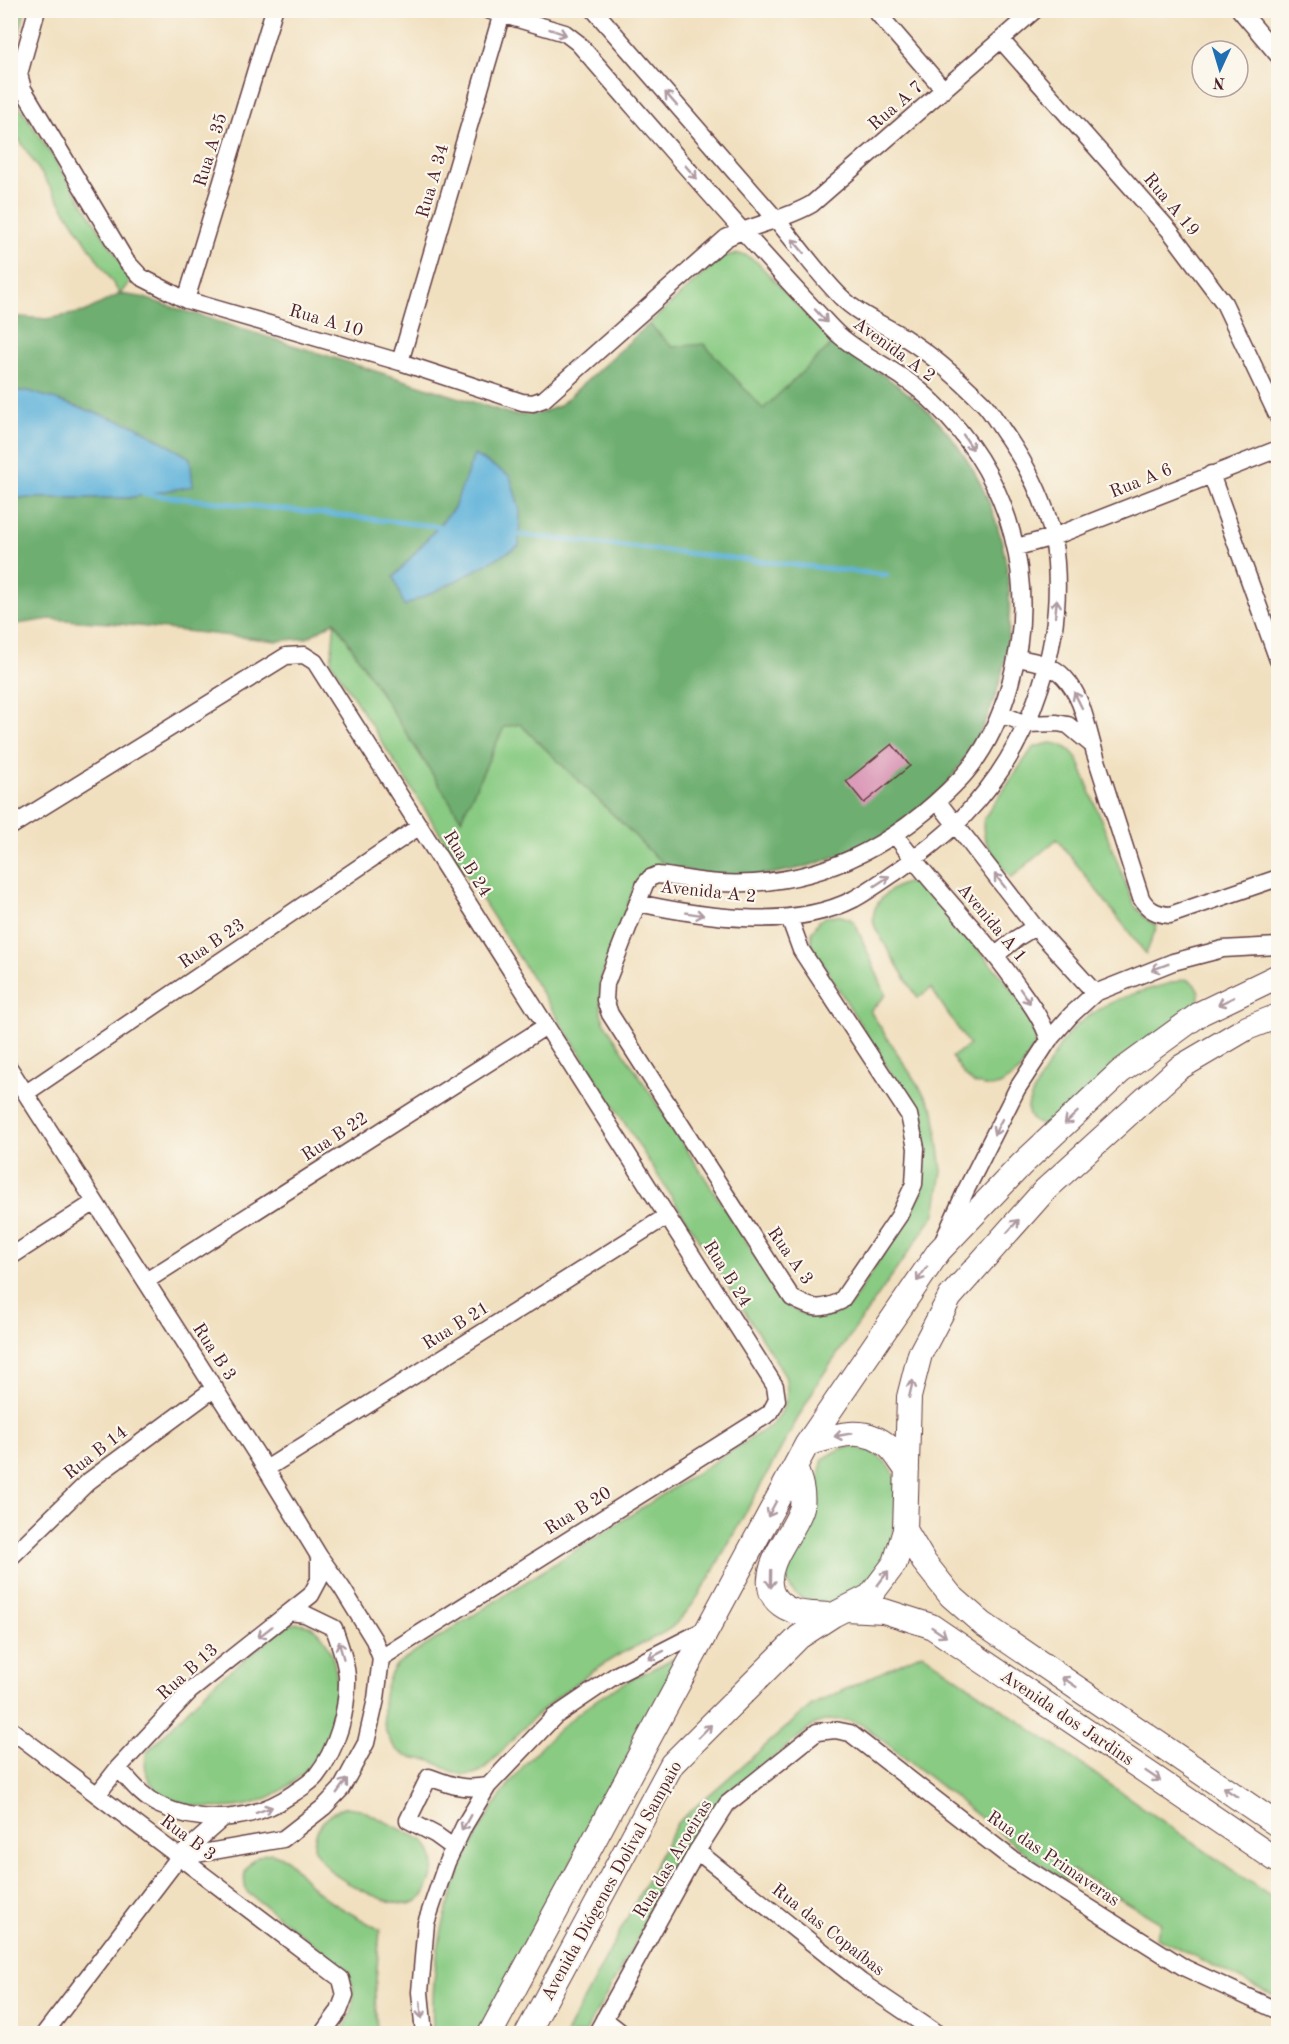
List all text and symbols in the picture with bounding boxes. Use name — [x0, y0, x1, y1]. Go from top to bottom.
one-way arrow — [548, 27, 566, 38]
north arrow — [1190, 39, 1250, 99]
text: N — [1212, 74, 1226, 90]
street label: Rua A 7 — [865, 78, 927, 134]
one-way arrow — [664, 91, 678, 106]
street label: Rua A 35 — [191, 111, 231, 189]
street label: Rua A 34 — [414, 142, 452, 220]
one-way arrow — [684, 164, 698, 179]
street label: Rua A 19 — [1140, 170, 1202, 240]
one-way arrow — [792, 238, 805, 254]
street label: Rua A 10 — [287, 302, 365, 340]
one-way arrow — [814, 309, 829, 324]
street label: Avenida A 2 — [850, 314, 938, 386]
one-way arrow — [962, 434, 974, 450]
street label: Rua A 6 — [1107, 460, 1175, 502]
one-way arrow — [1051, 598, 1062, 618]
one-way arrow — [1072, 691, 1084, 709]
street label: Rua B 24 — [440, 828, 494, 900]
one-way arrow — [993, 873, 1006, 889]
one-way arrow — [873, 875, 890, 887]
street label: Avenida A 2 — [659, 878, 757, 906]
street label: Avenida A 1 — [954, 880, 1030, 966]
one-way arrow — [685, 908, 705, 919]
street label: Rua B 23 — [176, 916, 248, 972]
one-way arrow — [1151, 962, 1170, 973]
one-way arrow — [1019, 988, 1031, 1004]
one-way arrow — [1217, 995, 1235, 1007]
street label: Rua B 22 — [299, 1109, 371, 1165]
one-way arrow — [1064, 1111, 1079, 1125]
one-way arrow — [992, 1118, 1003, 1136]
one-way arrow — [1006, 1219, 1020, 1234]
street label: Rua A 3 — [764, 1224, 816, 1288]
street label: Rua B 24 — [700, 1238, 754, 1310]
one-way arrow — [916, 1266, 928, 1282]
street label: Rua B 21 — [420, 1299, 492, 1353]
street label: Rua B 3 — [189, 1320, 239, 1384]
one-way arrow — [906, 1380, 918, 1399]
street label: Rua B 14 — [61, 1423, 131, 1483]
one-way arrow — [834, 1430, 853, 1441]
street label: Rua B 20 — [542, 1484, 614, 1538]
one-way arrow — [766, 1500, 778, 1517]
one-way arrow — [765, 1569, 776, 1588]
one-way arrow — [877, 1571, 889, 1587]
one-way arrow — [257, 1625, 273, 1638]
one-way arrow — [930, 1626, 947, 1638]
street label: Rua B 13 — [154, 1640, 222, 1704]
one-way arrow — [335, 1641, 346, 1660]
one-way arrow — [647, 1649, 665, 1661]
street label: Avenida dos Jardins — [997, 1667, 1137, 1769]
one-way arrow — [1061, 1676, 1078, 1688]
one-way arrow — [698, 1724, 713, 1739]
street label: Avenida Diógenes Dolival Sampaio — [538, 1758, 686, 2004]
one-way arrow — [1144, 1770, 1161, 1782]
one-way arrow — [336, 1779, 348, 1795]
one-way arrow — [1222, 1786, 1239, 1798]
street label: Rua das Aroeiras — [631, 1796, 716, 1921]
one-way arrow — [254, 1803, 273, 1814]
street label: Rua das Primaveras — [983, 1808, 1123, 1910]
street label: Rua B 3 — [157, 1811, 219, 1865]
one-way arrow — [460, 1814, 472, 1831]
street label: Rua das Copaíbas — [768, 1881, 888, 1980]
one-way arrow — [416, 1999, 427, 2019]

